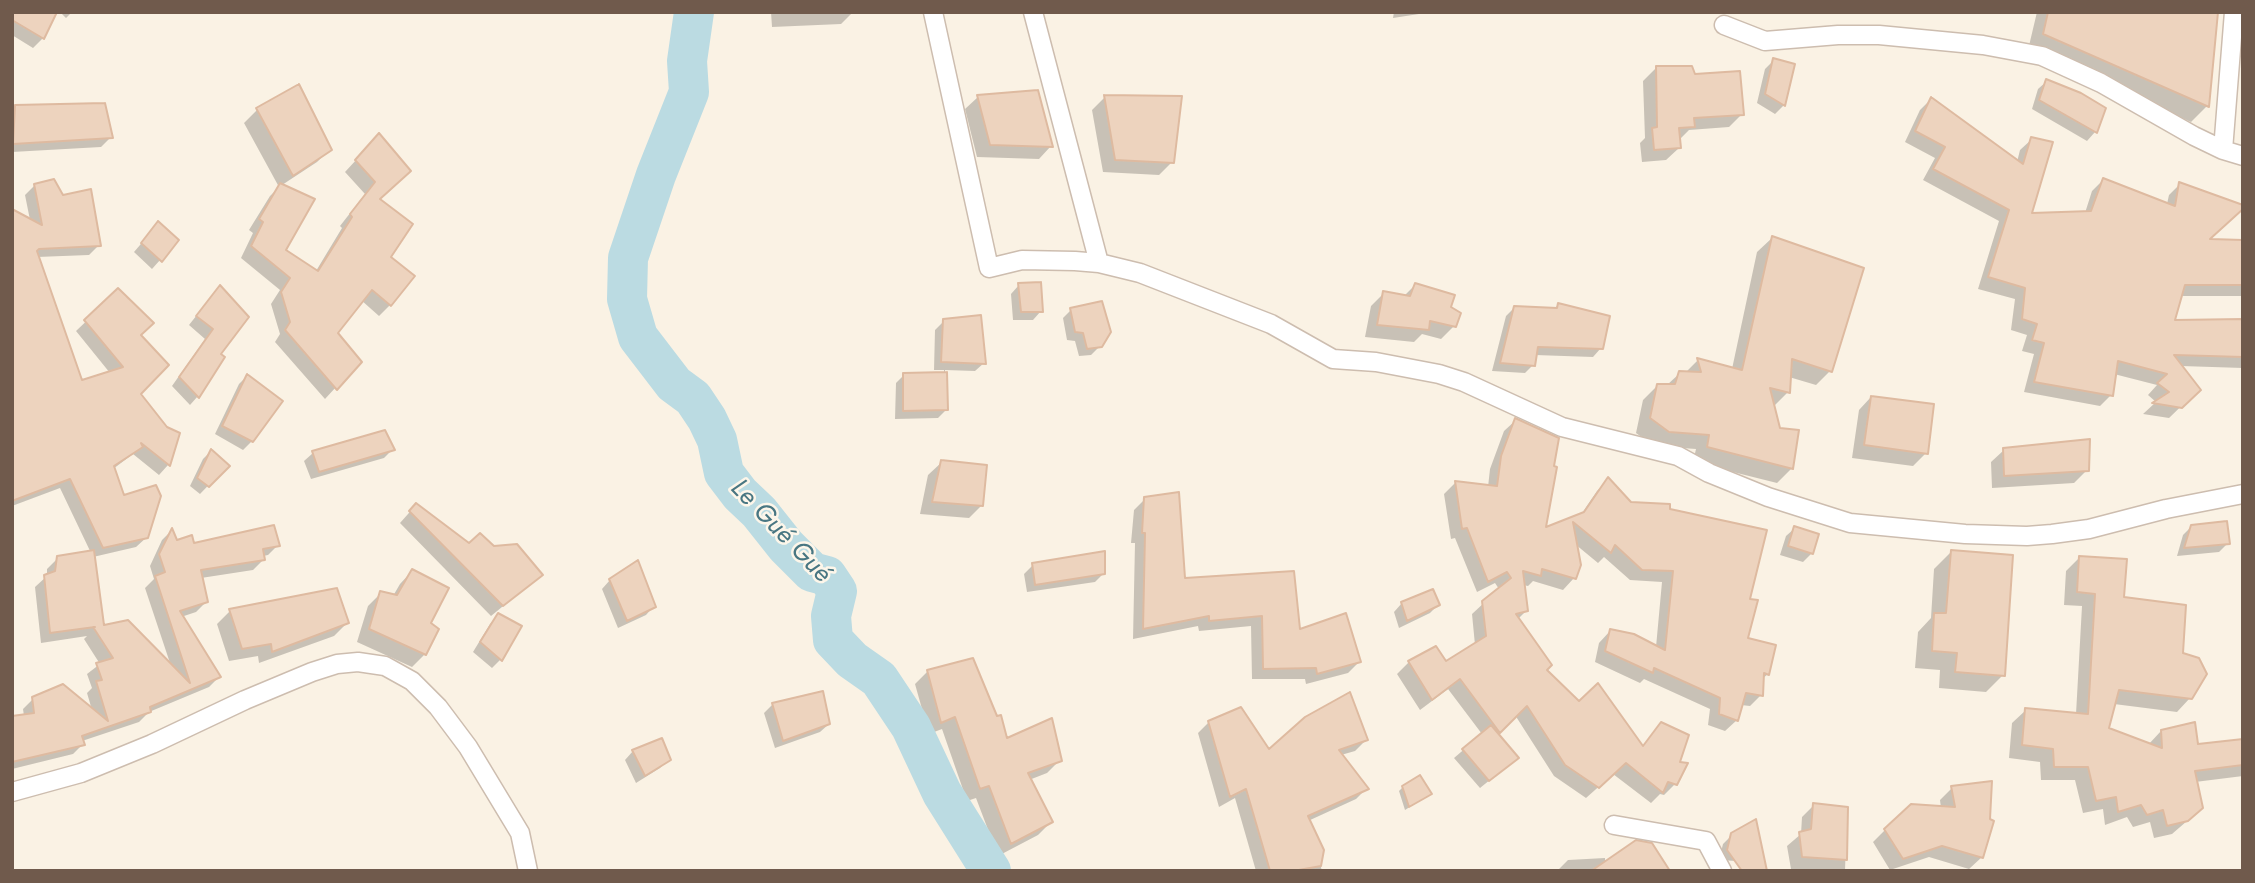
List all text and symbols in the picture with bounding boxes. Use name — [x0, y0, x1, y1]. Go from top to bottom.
water label: Le Gué Gué — [723, 474, 837, 590]

